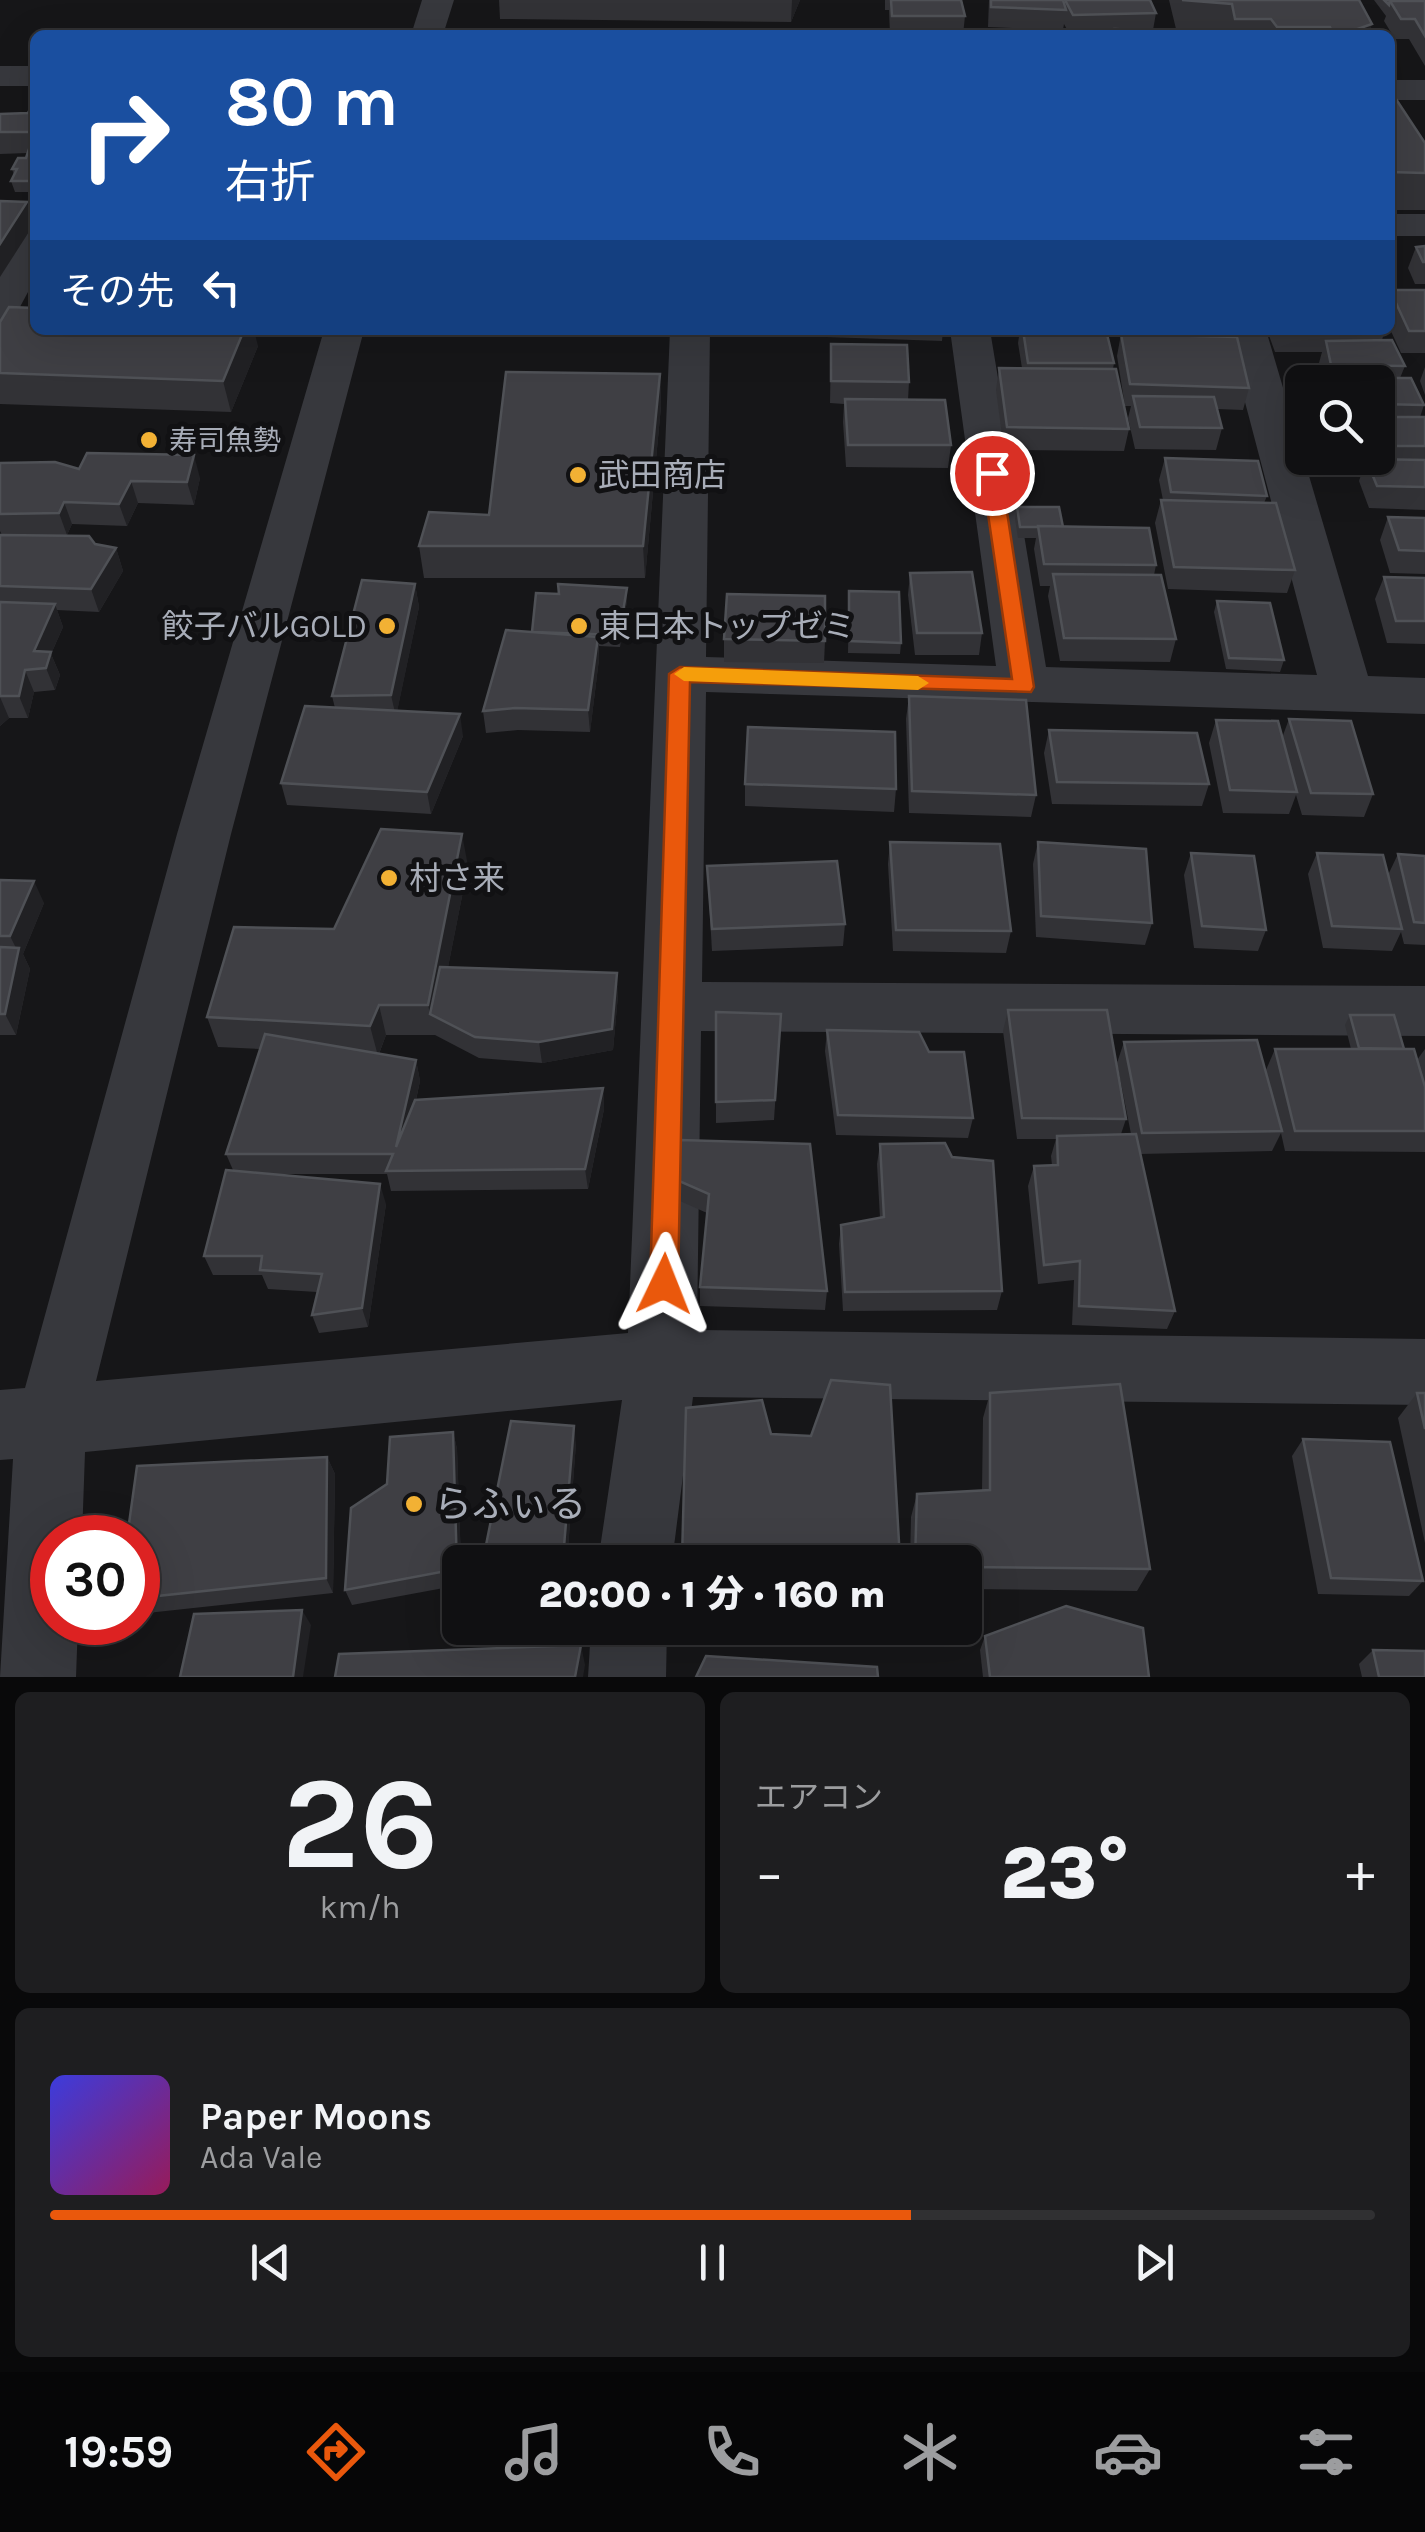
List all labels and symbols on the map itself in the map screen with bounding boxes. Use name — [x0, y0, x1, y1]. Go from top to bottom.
place label: 寿司魚勢 — [169, 424, 281, 457]
marker: 寿司魚勢 — [138, 429, 160, 451]
pin — [950, 431, 1035, 516]
place label: 武田商店 — [598, 457, 726, 494]
marker: 武田商店 — [567, 464, 589, 486]
place label: 餃子バルGOLD — [162, 608, 367, 645]
place label: 東日本トップゼミ — [599, 608, 855, 645]
marker: 餃子バルGOLD — [376, 615, 398, 637]
marker: 東日本トップゼミ — [568, 615, 590, 637]
place label: 村さ来 — [409, 860, 505, 897]
marker: 村さ来 — [378, 867, 400, 889]
position arrow — [612, 1232, 716, 1336]
place label: らふぃる — [434, 1482, 586, 1527]
marker: らふぃる — [403, 1493, 425, 1515]
speed limit sign: 30 — [30, 1515, 160, 1645]

